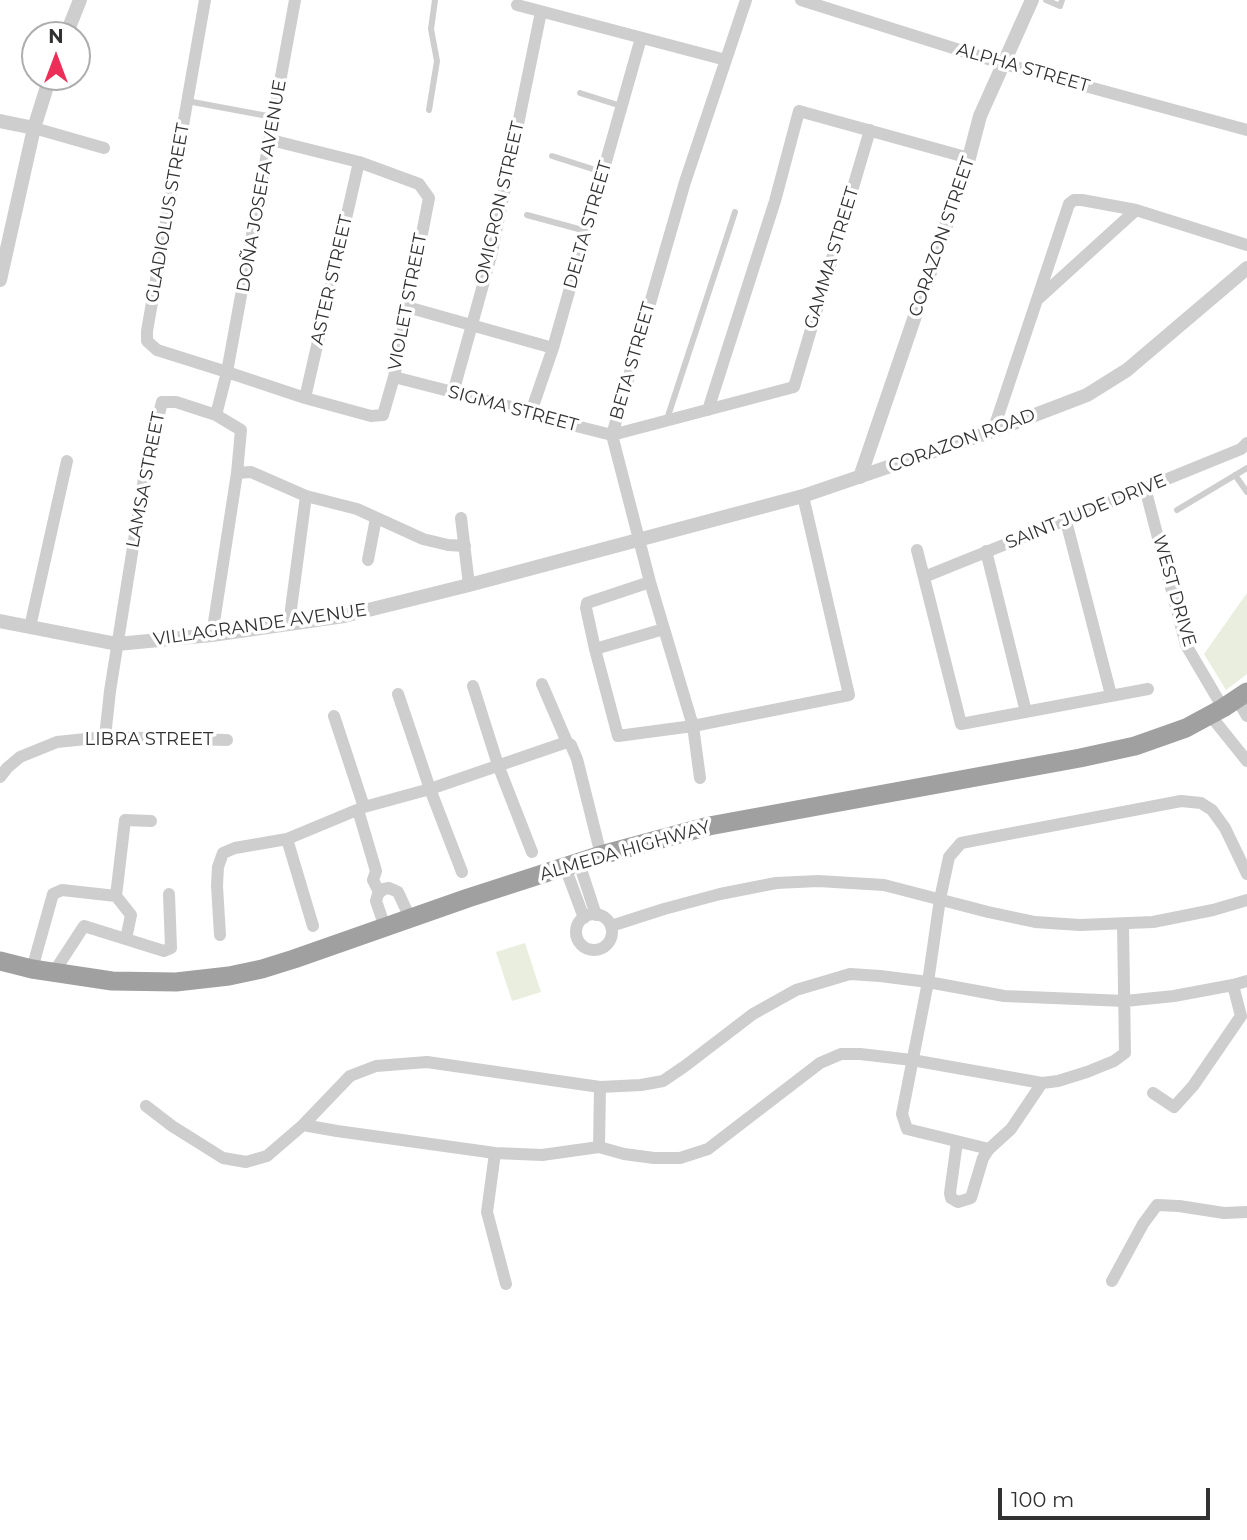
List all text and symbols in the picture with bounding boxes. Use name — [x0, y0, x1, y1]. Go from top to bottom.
north arrow — [21, 21, 91, 91]
text: N — [48, 25, 64, 48]
street label: ALPHA STREET — [954, 39, 1092, 97]
street label: DOÑA JOSEFA AVENUE — [233, 78, 291, 294]
street label: OMICRON STREET — [471, 119, 529, 287]
street label: GLADIOLUS STREET — [142, 122, 194, 304]
street label: CORAZON STREET — [904, 154, 980, 320]
street label: DELTA STREET — [559, 159, 617, 291]
street label: GAMMA STREET — [800, 184, 864, 332]
street label: ASTER STREET — [307, 213, 357, 347]
street label: VIOLET STREET — [384, 232, 432, 372]
street label: BETA STREET — [606, 300, 660, 422]
street label: SIGMA STREET — [446, 381, 580, 437]
street label: CORAZON ROAD — [886, 404, 1038, 478]
street label: LAMSA STREET — [122, 410, 170, 550]
street label: SAINT JUDE DRIVE — [1003, 470, 1169, 554]
street label: WEST DRIVE — [1148, 533, 1200, 649]
street label: VILLAGRANDE AVENUE — [152, 599, 368, 651]
street label: LIBRA STREET — [85, 729, 213, 751]
street label: ALMEDA HIGHWAY — [537, 816, 713, 886]
scale bar — [1002, 1474, 1214, 1518]
text: 100 m — [1011, 1487, 1074, 1512]

